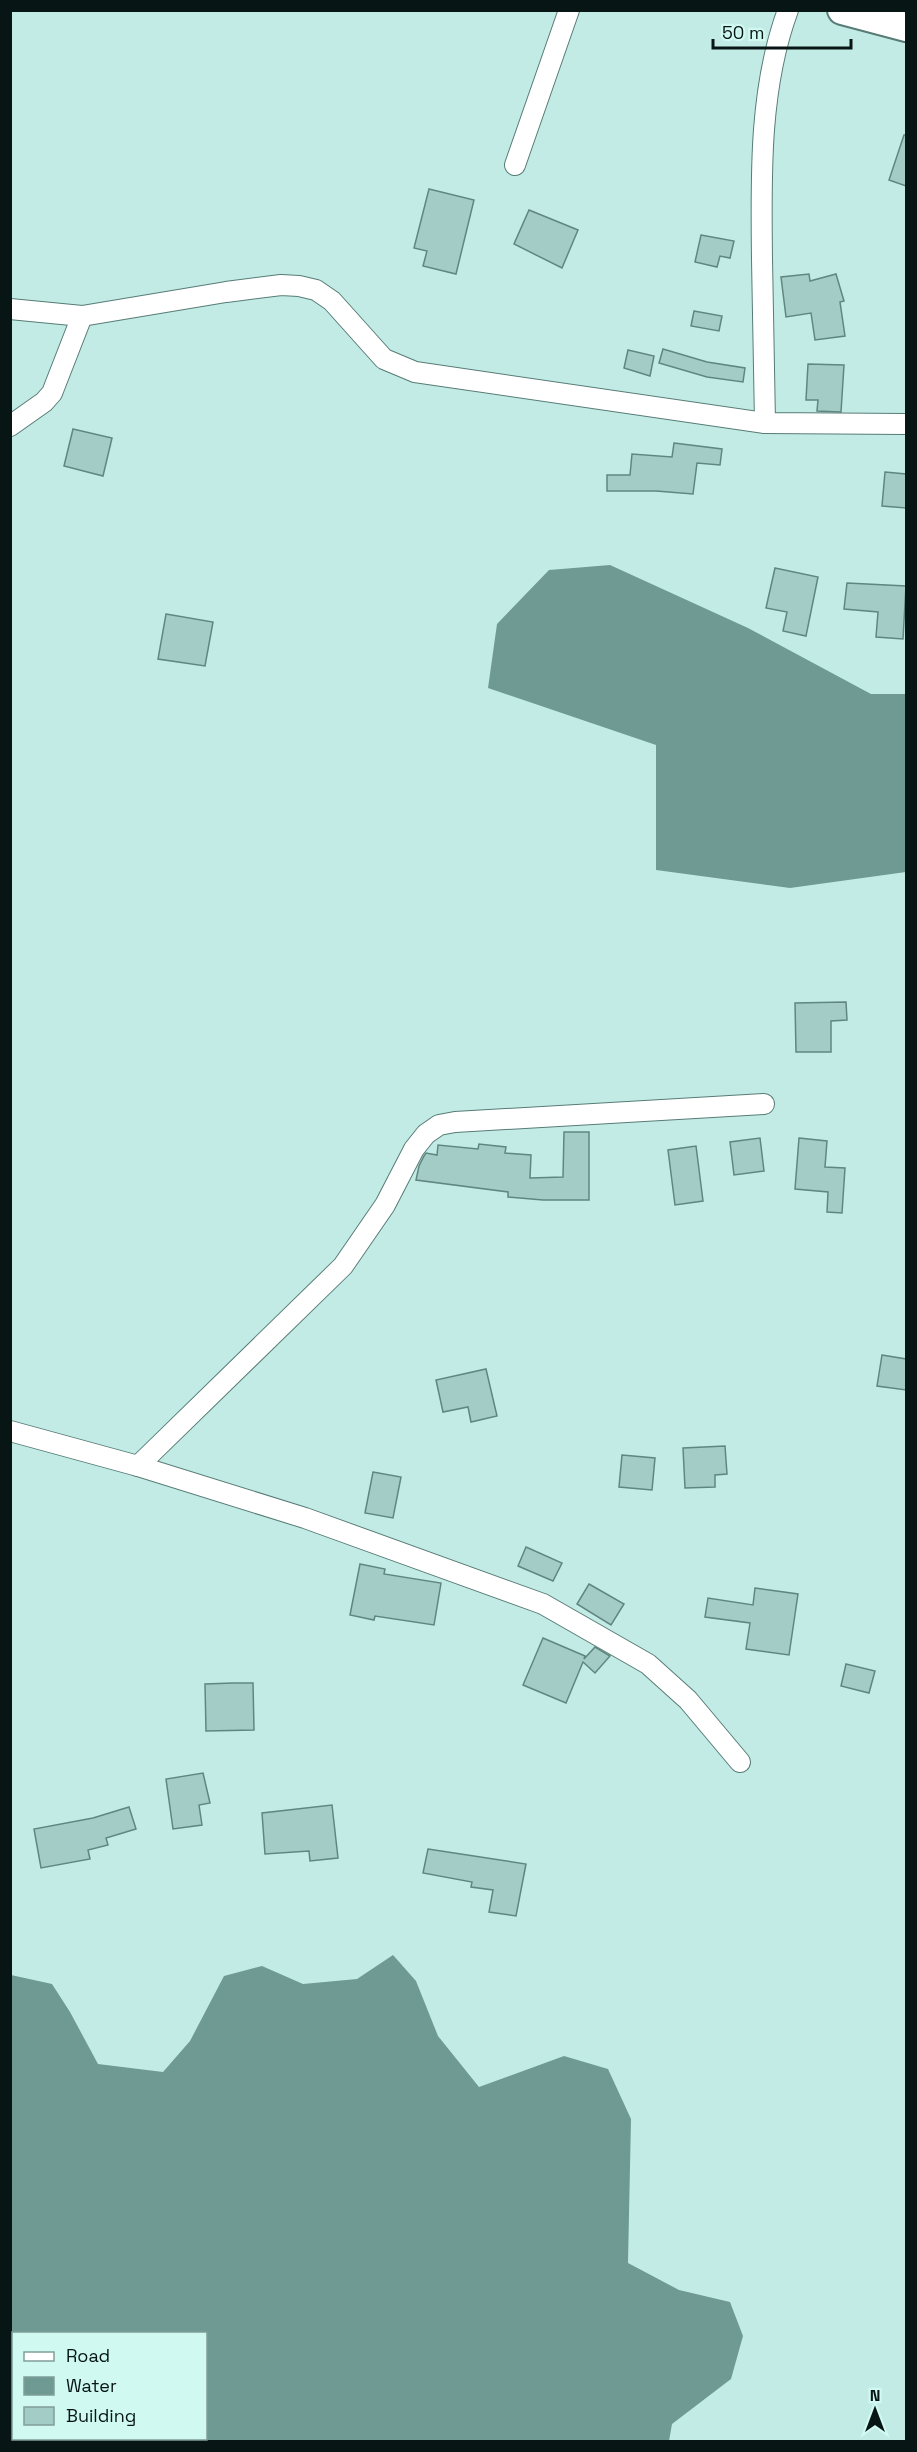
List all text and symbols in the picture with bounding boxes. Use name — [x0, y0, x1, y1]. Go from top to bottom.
scale bar — [713, 12, 851, 50]
text: 50 m — [722, 21, 764, 44]
legend — [12, 2332, 207, 2440]
text: Road — [66, 2344, 110, 2367]
text: Water — [66, 2374, 117, 2397]
north arrow — [845, 2380, 905, 2440]
text: N — [870, 2385, 880, 2406]
text: Building — [66, 2404, 136, 2427]

